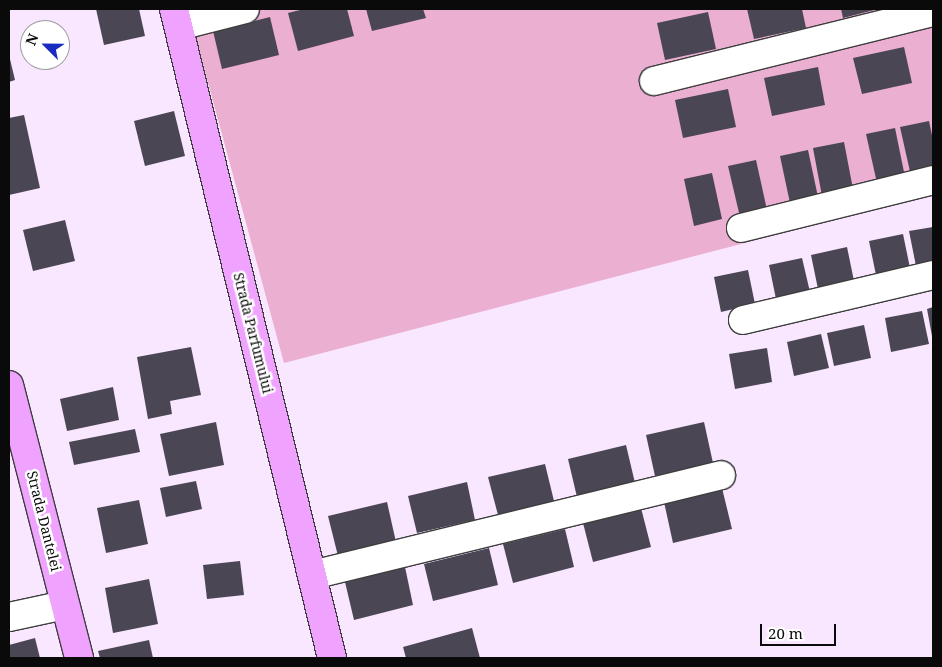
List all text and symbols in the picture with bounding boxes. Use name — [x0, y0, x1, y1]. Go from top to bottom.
north arrow — [20, 20, 70, 70]
text: N — [21, 31, 43, 48]
street label: Strada Parfumului — [230, 271, 276, 395]
street label: Strada Dantelei — [23, 469, 65, 573]
scale bar — [762, 614, 838, 646]
text: 20 m — [768, 623, 803, 643]

